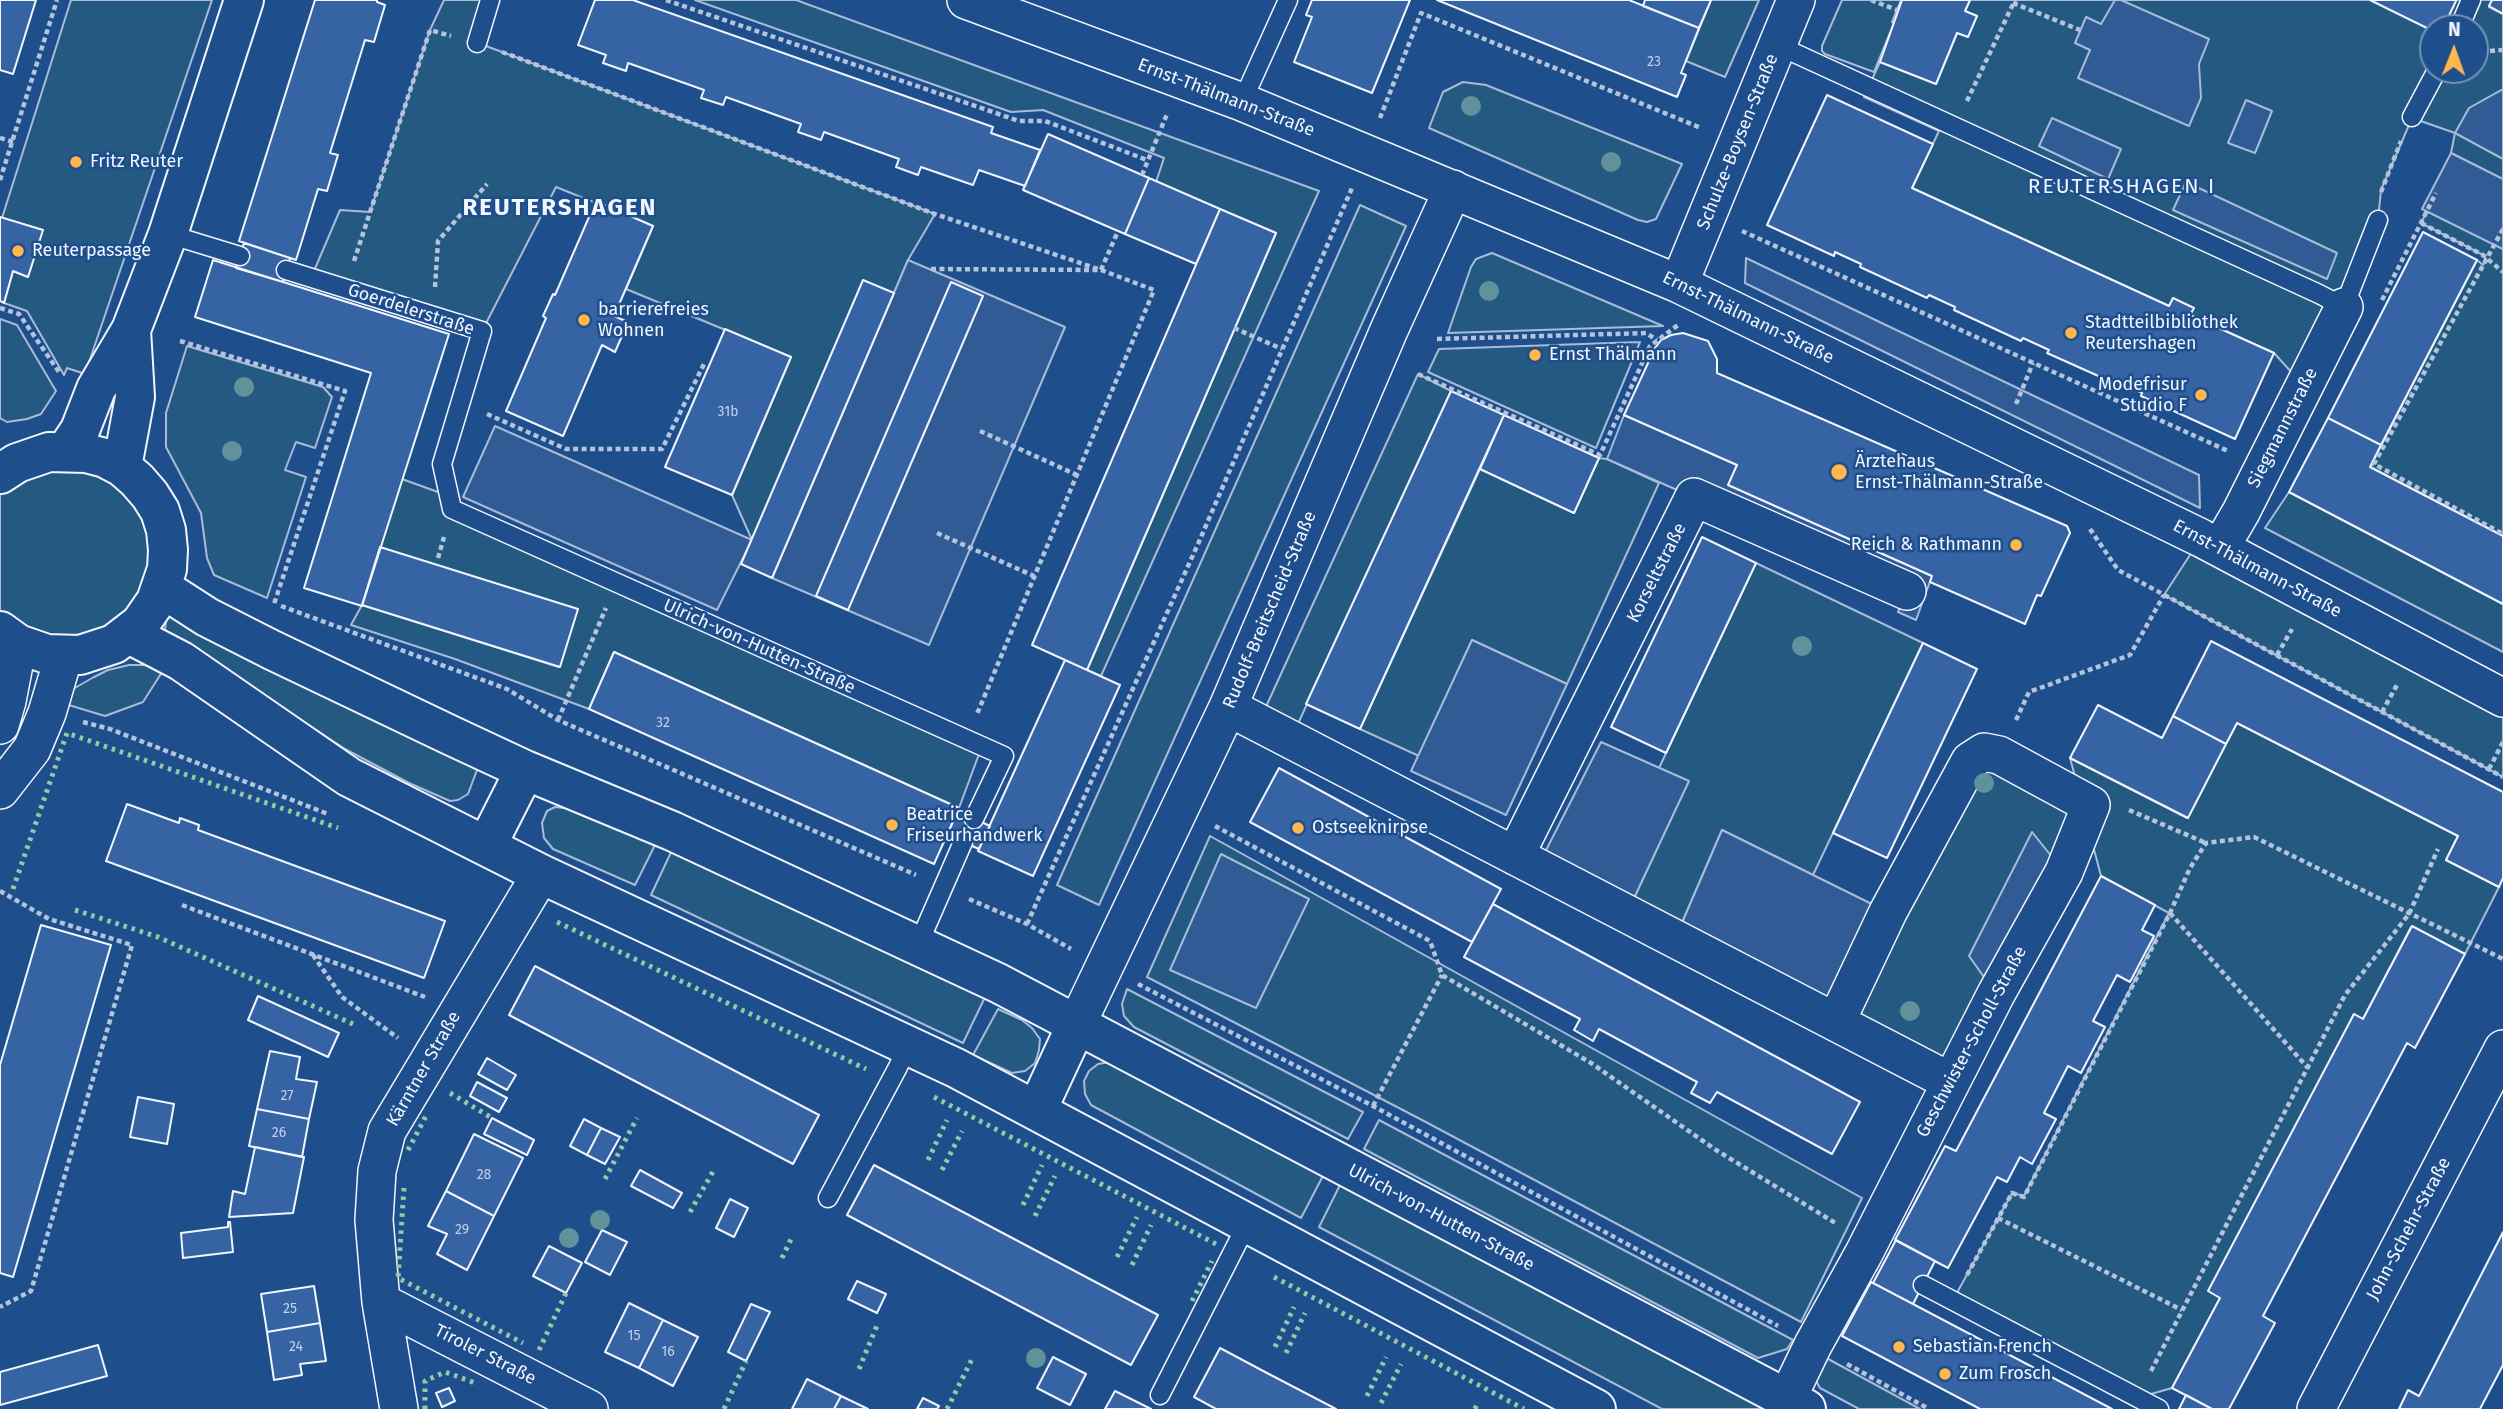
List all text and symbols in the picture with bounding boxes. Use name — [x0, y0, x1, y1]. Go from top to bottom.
north arrow — [2419, 14, 2489, 84]
text: N — [2448, 18, 2461, 41]
street label: Schulze-Boysen-Straße — [1693, 51, 1783, 233]
street label: Ernst-Thälmann-Straße — [1134, 54, 1318, 142]
house number: 23 — [1647, 54, 1661, 70]
place label: Fritz Reuter — [90, 151, 183, 173]
marker: Fritz Reuter — [68, 154, 84, 170]
district label: REUTERSHAGEN I — [2029, 174, 2215, 200]
district label: REUTERSHAGEN — [464, 194, 656, 222]
place label: Reuterpassage — [32, 240, 151, 262]
marker: Reuterpassage — [10, 243, 26, 259]
street label: Ernst-Thälmann-Straße — [1659, 267, 1837, 369]
street label: Goerdelerstraße — [345, 279, 477, 341]
place label: barrierefreies Wohnen — [598, 299, 709, 342]
marker: barrierefreies Wohnen — [576, 312, 592, 328]
place label: Stadtteilbibliothek Reutershagen — [2085, 312, 2238, 354]
marker: Stadtteilbibliothek Reutershagen — [2063, 325, 2079, 341]
place label: Ernst Thälmann — [1549, 344, 1677, 366]
marker: Ernst Thälmann — [1527, 347, 1543, 363]
street label: Siegmannstraße — [2243, 364, 2323, 492]
place label: Modefrisur Studio F — [2098, 374, 2187, 416]
marker: Modefrisur Studio F — [2193, 387, 2209, 403]
house number: 31b — [717, 404, 739, 420]
place label: Ärztehaus Ernst-Thälmann-Straße — [1855, 451, 2043, 494]
marker: Ärztehaus Ernst-Thälmann-Straße — [1829, 462, 1849, 482]
street label: Rudolf-Breitscheid-Straße — [1219, 508, 1321, 712]
street label: Ernst-Thälmann-Straße — [2169, 515, 2345, 623]
street label: Korseltstraße — [1623, 520, 1691, 626]
place label: Reich & Rathmann — [1851, 534, 2002, 556]
marker: Reich & Rathmann — [2008, 537, 2024, 553]
street label: Ulrich-von-Hutten-Straße — [660, 595, 858, 699]
house number: 32 — [656, 715, 670, 731]
place label: Beatrice Friseurhandwerk — [906, 804, 1042, 846]
marker: Beatrice Friseurhandwerk — [884, 817, 900, 833]
place label: Ostseeknirpse — [1312, 817, 1428, 839]
marker: Ostseeknirpse — [1290, 820, 1306, 836]
street label: Geschwister-Scholl-Straße — [1912, 943, 2032, 1141]
street label: Kärntner Straße — [382, 1008, 466, 1130]
house number: 27 — [280, 1088, 294, 1104]
house number: 26 — [272, 1125, 286, 1141]
street label: John-Schehr-Straße — [2362, 1154, 2456, 1304]
street label: Ulrich-von-Hutten-Straße — [1344, 1160, 1538, 1276]
house number: 28 — [477, 1167, 491, 1183]
house number: 29 — [455, 1222, 469, 1238]
house number: 25 — [283, 1301, 297, 1317]
street label: Tiroler Straße — [431, 1320, 539, 1390]
house number: 15 — [627, 1328, 641, 1344]
place label: Sebastian French — [1913, 1336, 2052, 1358]
house number: 24 — [289, 1339, 303, 1355]
marker: Sebastian French — [1891, 1339, 1907, 1355]
house number: 16 — [661, 1344, 675, 1360]
place label: Zum Frosch — [1959, 1363, 2051, 1385]
marker: Zum Frosch — [1937, 1366, 1953, 1382]

